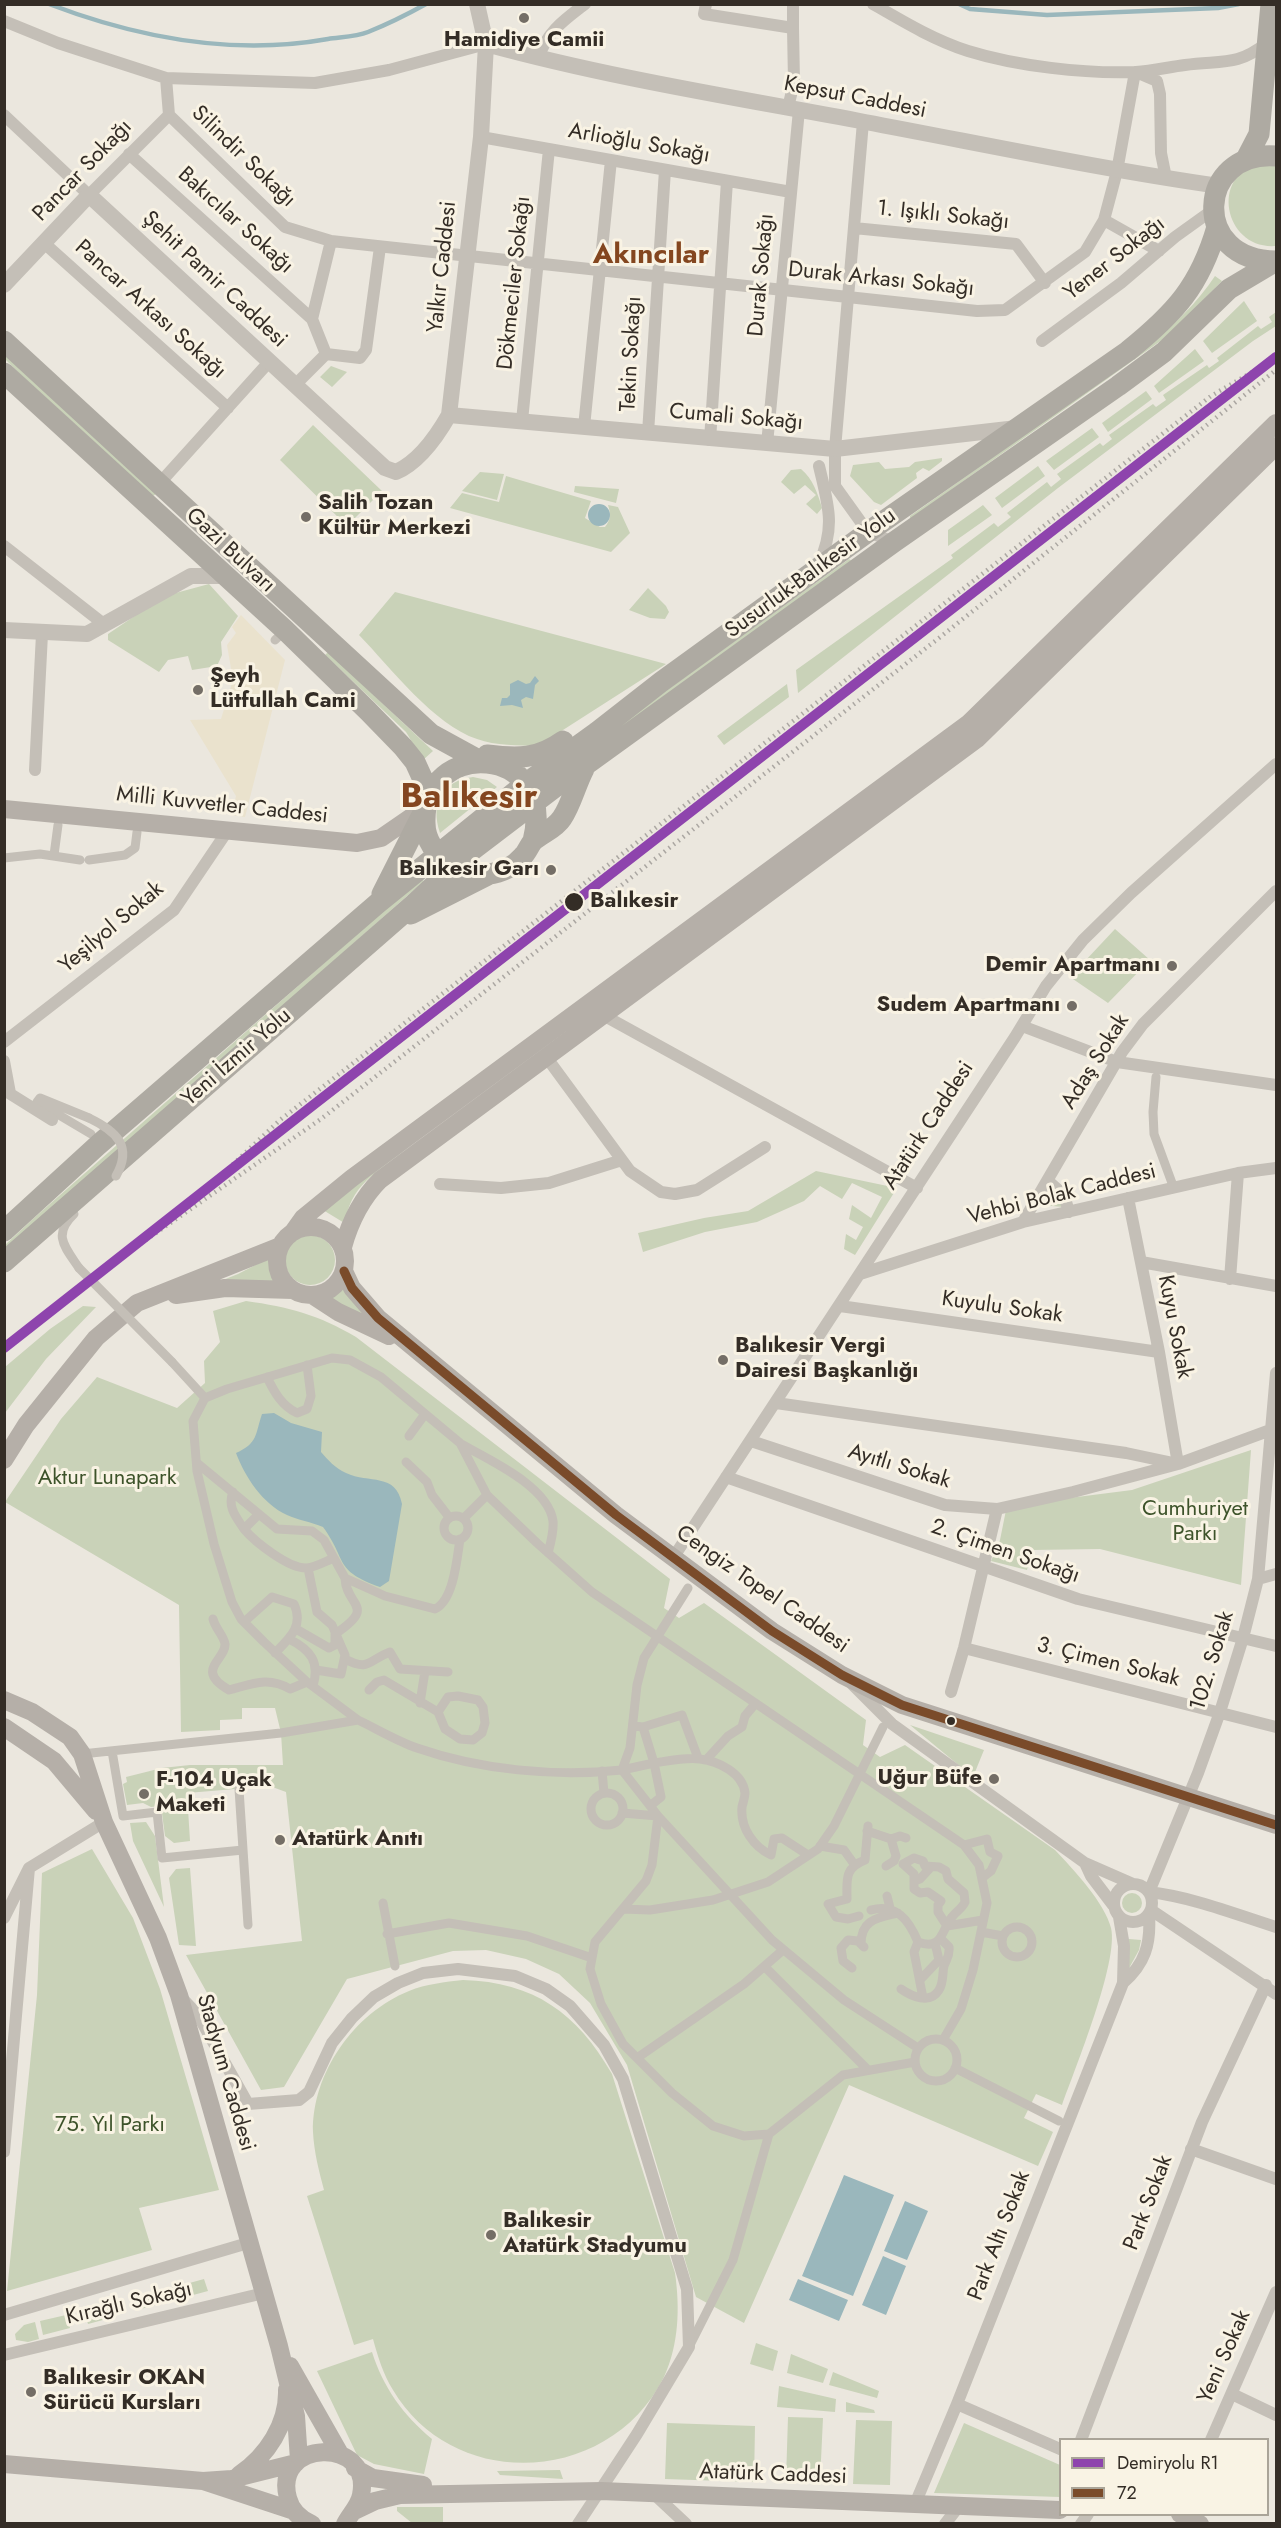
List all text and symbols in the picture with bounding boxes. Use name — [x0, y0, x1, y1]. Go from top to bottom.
marker: Hamidiye Camii — [517, 11, 531, 25]
place label: Hamidiye Camii — [444, 28, 604, 54]
street label: Kepsut Caddesi — [782, 71, 928, 125]
street label: Silindir Sokağı — [185, 101, 301, 213]
street label: Pancar Sokağı — [28, 115, 138, 227]
street label: Arlioğlu Sokağı — [566, 119, 712, 169]
street label: Bakıcılar Sokağı — [172, 162, 298, 280]
street label: Dökmeciler Sokağı — [493, 195, 537, 371]
street label: 1. Işıklı Sokağı — [876, 196, 1010, 236]
street label: Yalkır Caddesi — [423, 200, 463, 334]
street label: Şehit Pamir Caddesi — [136, 206, 292, 354]
street label: Yener Sokağı — [1059, 211, 1171, 307]
street label: Durak Sokağı — [743, 212, 781, 338]
street label: Pancar Arkası Sokağı — [69, 235, 231, 385]
district label: Akıncılar — [593, 239, 709, 273]
street label: Durak Arkası Sokağı — [787, 257, 975, 303]
street label: Tekin Sokağı — [616, 296, 648, 412]
street label: Cumali Sokağı — [668, 399, 804, 437]
place label: Salih Tozan Kültür Merkezi — [318, 491, 471, 542]
street label: Gazi Bulvarı — [180, 503, 280, 599]
street label: Susurluk-Balıkesir Yolu — [721, 503, 901, 645]
marker: Salih Tozan Kültür Merkezi — [299, 510, 313, 524]
place label: Şeyh Lütfullah Cami — [210, 664, 356, 716]
marker: Şeyh Lütfullah Cami — [191, 683, 205, 697]
district label: Balıkesir — [401, 779, 537, 819]
street label: Milli Kuvvetler Caddesi — [115, 782, 329, 830]
place label: Balıkesir Garı — [399, 857, 539, 883]
marker: Balıkesir Garı — [544, 863, 558, 877]
street label: Yeşilyol Sokak — [54, 877, 170, 979]
place label: Balıkesir — [590, 889, 679, 915]
marker: Balıkesir — [563, 891, 585, 913]
place label: Demir Apartmanı — [985, 953, 1160, 979]
marker: Demir Apartmanı — [1165, 959, 1179, 973]
place label: Sudem Apartmanı — [877, 993, 1060, 1019]
marker: Sudem Apartmanı — [1065, 999, 1079, 1013]
street label: Yeni İzmir Yolu — [177, 1003, 297, 1113]
street label: Adaş Sokak — [1056, 1010, 1136, 1114]
street label: Atatürk Caddesi — [878, 1057, 980, 1195]
street label: Vehbi Bolak Caddesi — [965, 1159, 1159, 1231]
street label: Kuyu Sokak — [1151, 1273, 1197, 1381]
street label: Kuyulu Sokak — [940, 1286, 1064, 1330]
place label: Balıkesir Vergi Dairesi Başkanlığı — [735, 1334, 918, 1386]
marker: Balıkesir Vergi Dairesi Başkanlığı — [716, 1353, 730, 1367]
street label: Ayıtlı Sokak — [845, 1439, 953, 1495]
park label: Aktur Lunapark — [38, 1466, 176, 1492]
park label: Cumhuriyet Parkı — [1142, 1497, 1248, 1548]
street label: 2. Çimen Sokağı — [927, 1514, 1083, 1590]
street label: Cengiz Topel Caddesi — [670, 1520, 854, 1660]
street label: 102. Sokak — [1185, 1608, 1241, 1714]
street label: 3. Çimen Sokak — [1034, 1632, 1182, 1694]
unlabelled marker — [945, 1715, 957, 1727]
place label: Uğur Büfe — [877, 1766, 982, 1792]
place label: F-104 Uçak Maketi — [156, 1768, 272, 1820]
marker: Uğur Büfe — [987, 1772, 1001, 1786]
marker: F-104 Uçak Maketi — [137, 1787, 151, 1801]
place label: Atatürk Anıtı — [292, 1827, 423, 1853]
marker: Atatürk Anıtı — [273, 1833, 287, 1847]
street label: Stadyum Caddesi — [190, 1991, 260, 2155]
park label: 75. Yıl Parkı — [55, 2113, 165, 2139]
street label: Park Sokak — [1119, 2152, 1179, 2254]
street label: Park Altı Sokak — [963, 2167, 1037, 2305]
place label: Balıkesir Atatürk Stadyumu — [503, 2209, 687, 2260]
marker: Balıkesir Atatürk Stadyumu — [484, 2228, 498, 2242]
street label: Kırağlı Sokağı — [63, 2277, 195, 2331]
street label: Yeni Sokak — [1193, 2306, 1257, 2408]
place label: Balıkesir OKAN Sürücü Kursları — [43, 2366, 205, 2418]
marker: Balıkesir OKAN Sürücü Kursları — [24, 2385, 38, 2399]
legend — [1059, 2438, 1269, 2516]
text: Demiryolu R1 — [1117, 2450, 1219, 2476]
street label: Atatürk Caddesi — [699, 2459, 847, 2491]
text: 72 — [1117, 2480, 1137, 2506]

